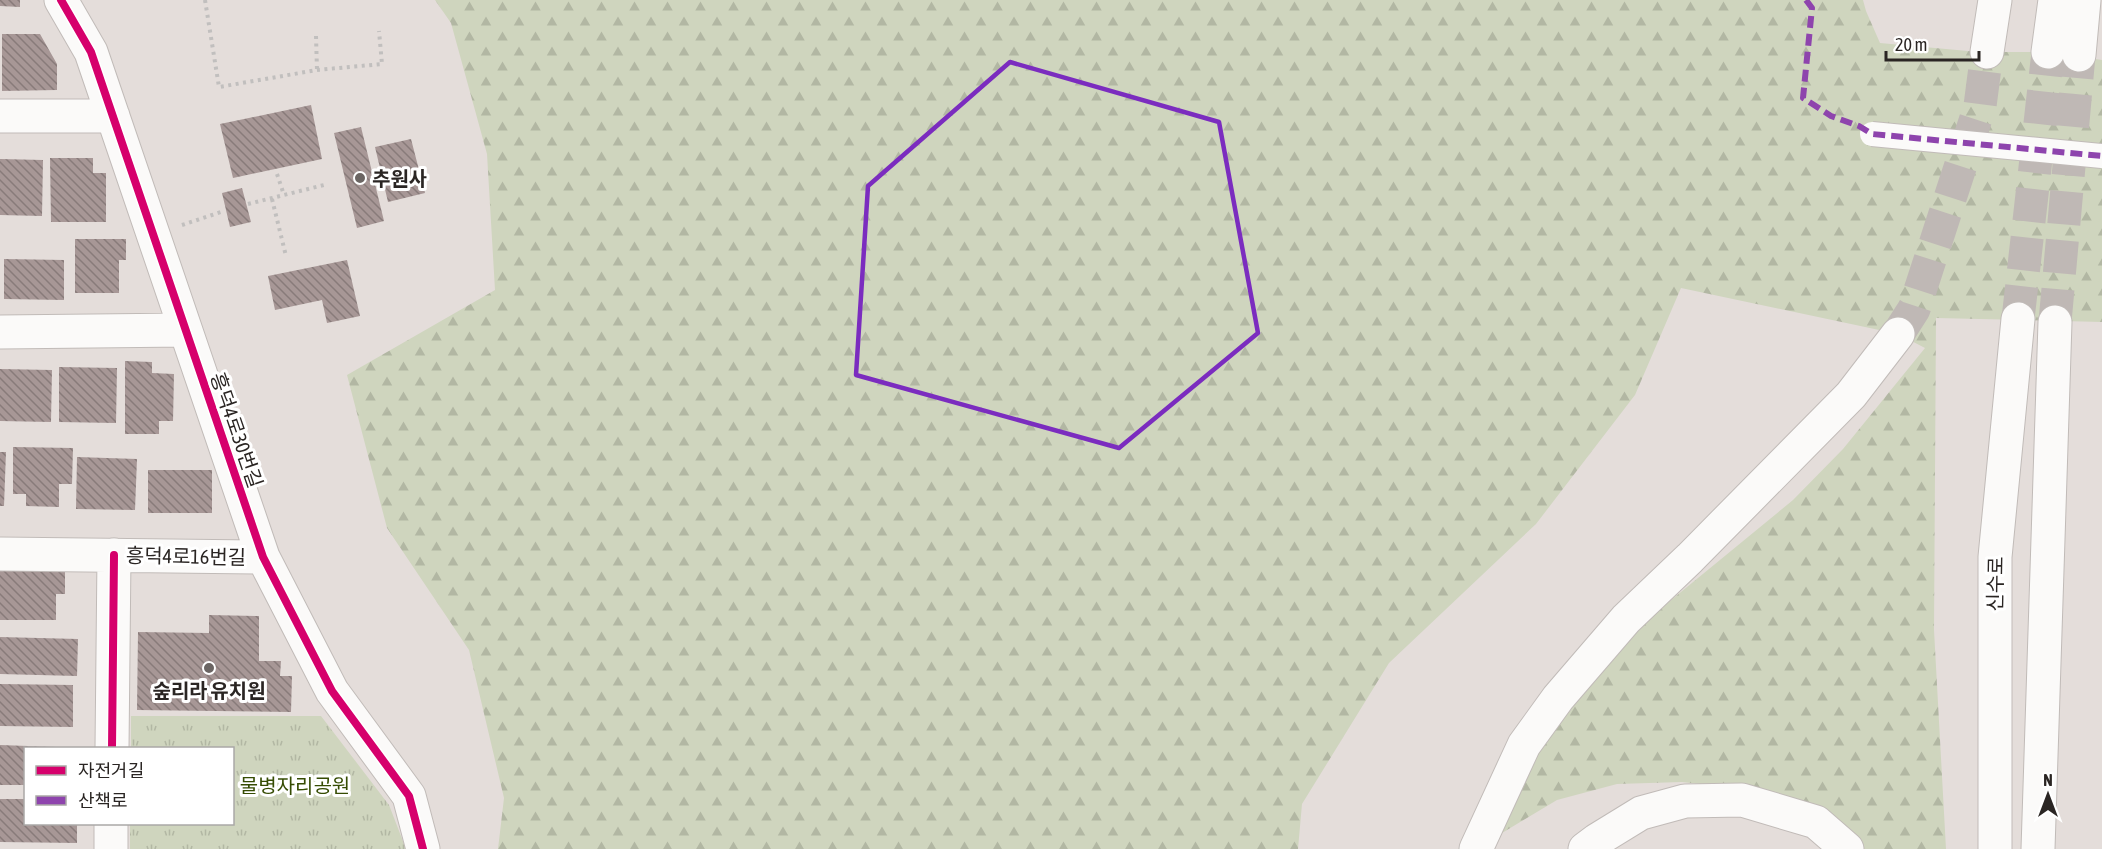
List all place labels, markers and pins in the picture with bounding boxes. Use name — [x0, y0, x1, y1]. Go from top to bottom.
place label: 추원사 — [372, 167, 427, 190]
marker: 추원사 — [353, 171, 367, 185]
marker: 숲리라 유치원 — [202, 661, 216, 675]
place label: 숲리라 유치원 — [152, 679, 266, 702]

